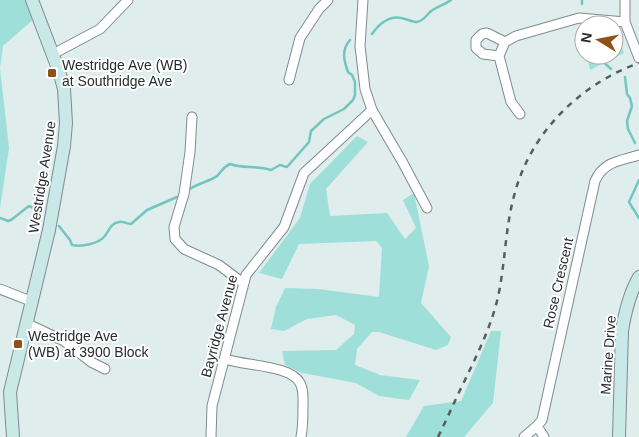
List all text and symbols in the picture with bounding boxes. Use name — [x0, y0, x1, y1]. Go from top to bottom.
north arrow — [574, 15, 624, 65]
text: N — [577, 31, 595, 44]
place label: Westridge Ave (WB) at Southridge Ave — [62, 57, 188, 89]
marker: Westridge Ave (WB) at Southridge Ave — [46, 67, 58, 79]
street label: Westridge Avenue — [25, 120, 59, 234]
street label: Rose Crescent — [540, 236, 576, 330]
street label: Bayridge Avenue — [198, 273, 240, 379]
street label: Marine Drive — [597, 315, 619, 395]
place label: Westridge Ave (WB) at 3900 Block — [28, 328, 150, 360]
marker: Westridge Ave (WB) at 3900 Block — [12, 338, 24, 350]

